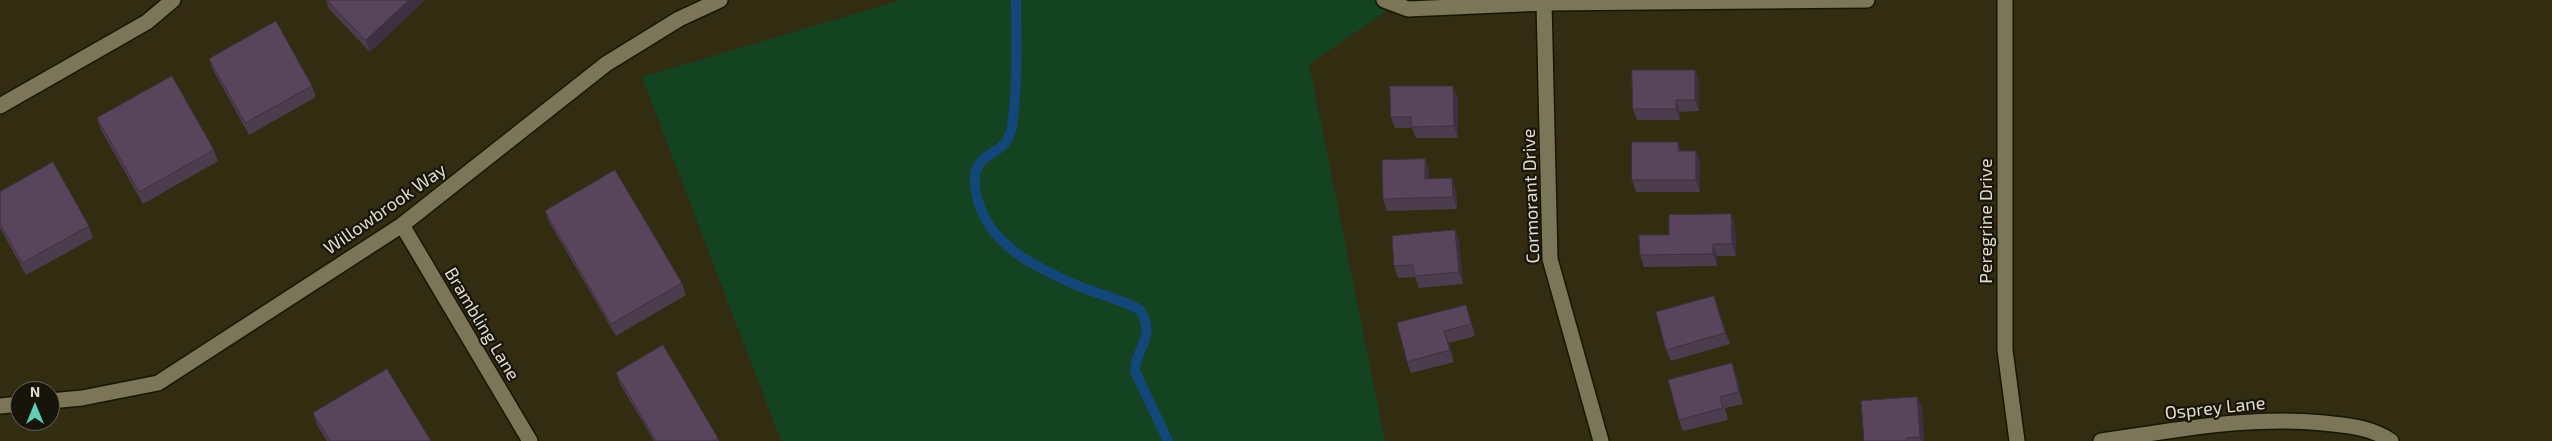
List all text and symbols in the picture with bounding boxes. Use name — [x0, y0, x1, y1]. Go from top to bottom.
street label: Cormorant Drive — [1518, 128, 1544, 264]
street label: Peregrine Drive — [1975, 158, 1997, 284]
street label: Willowbrook Way — [320, 159, 450, 259]
street label: Brambling Lane — [440, 264, 524, 384]
north arrow — [10, 381, 60, 431]
text: N — [30, 383, 40, 400]
street label: Osprey Lane — [2164, 392, 2266, 424]

